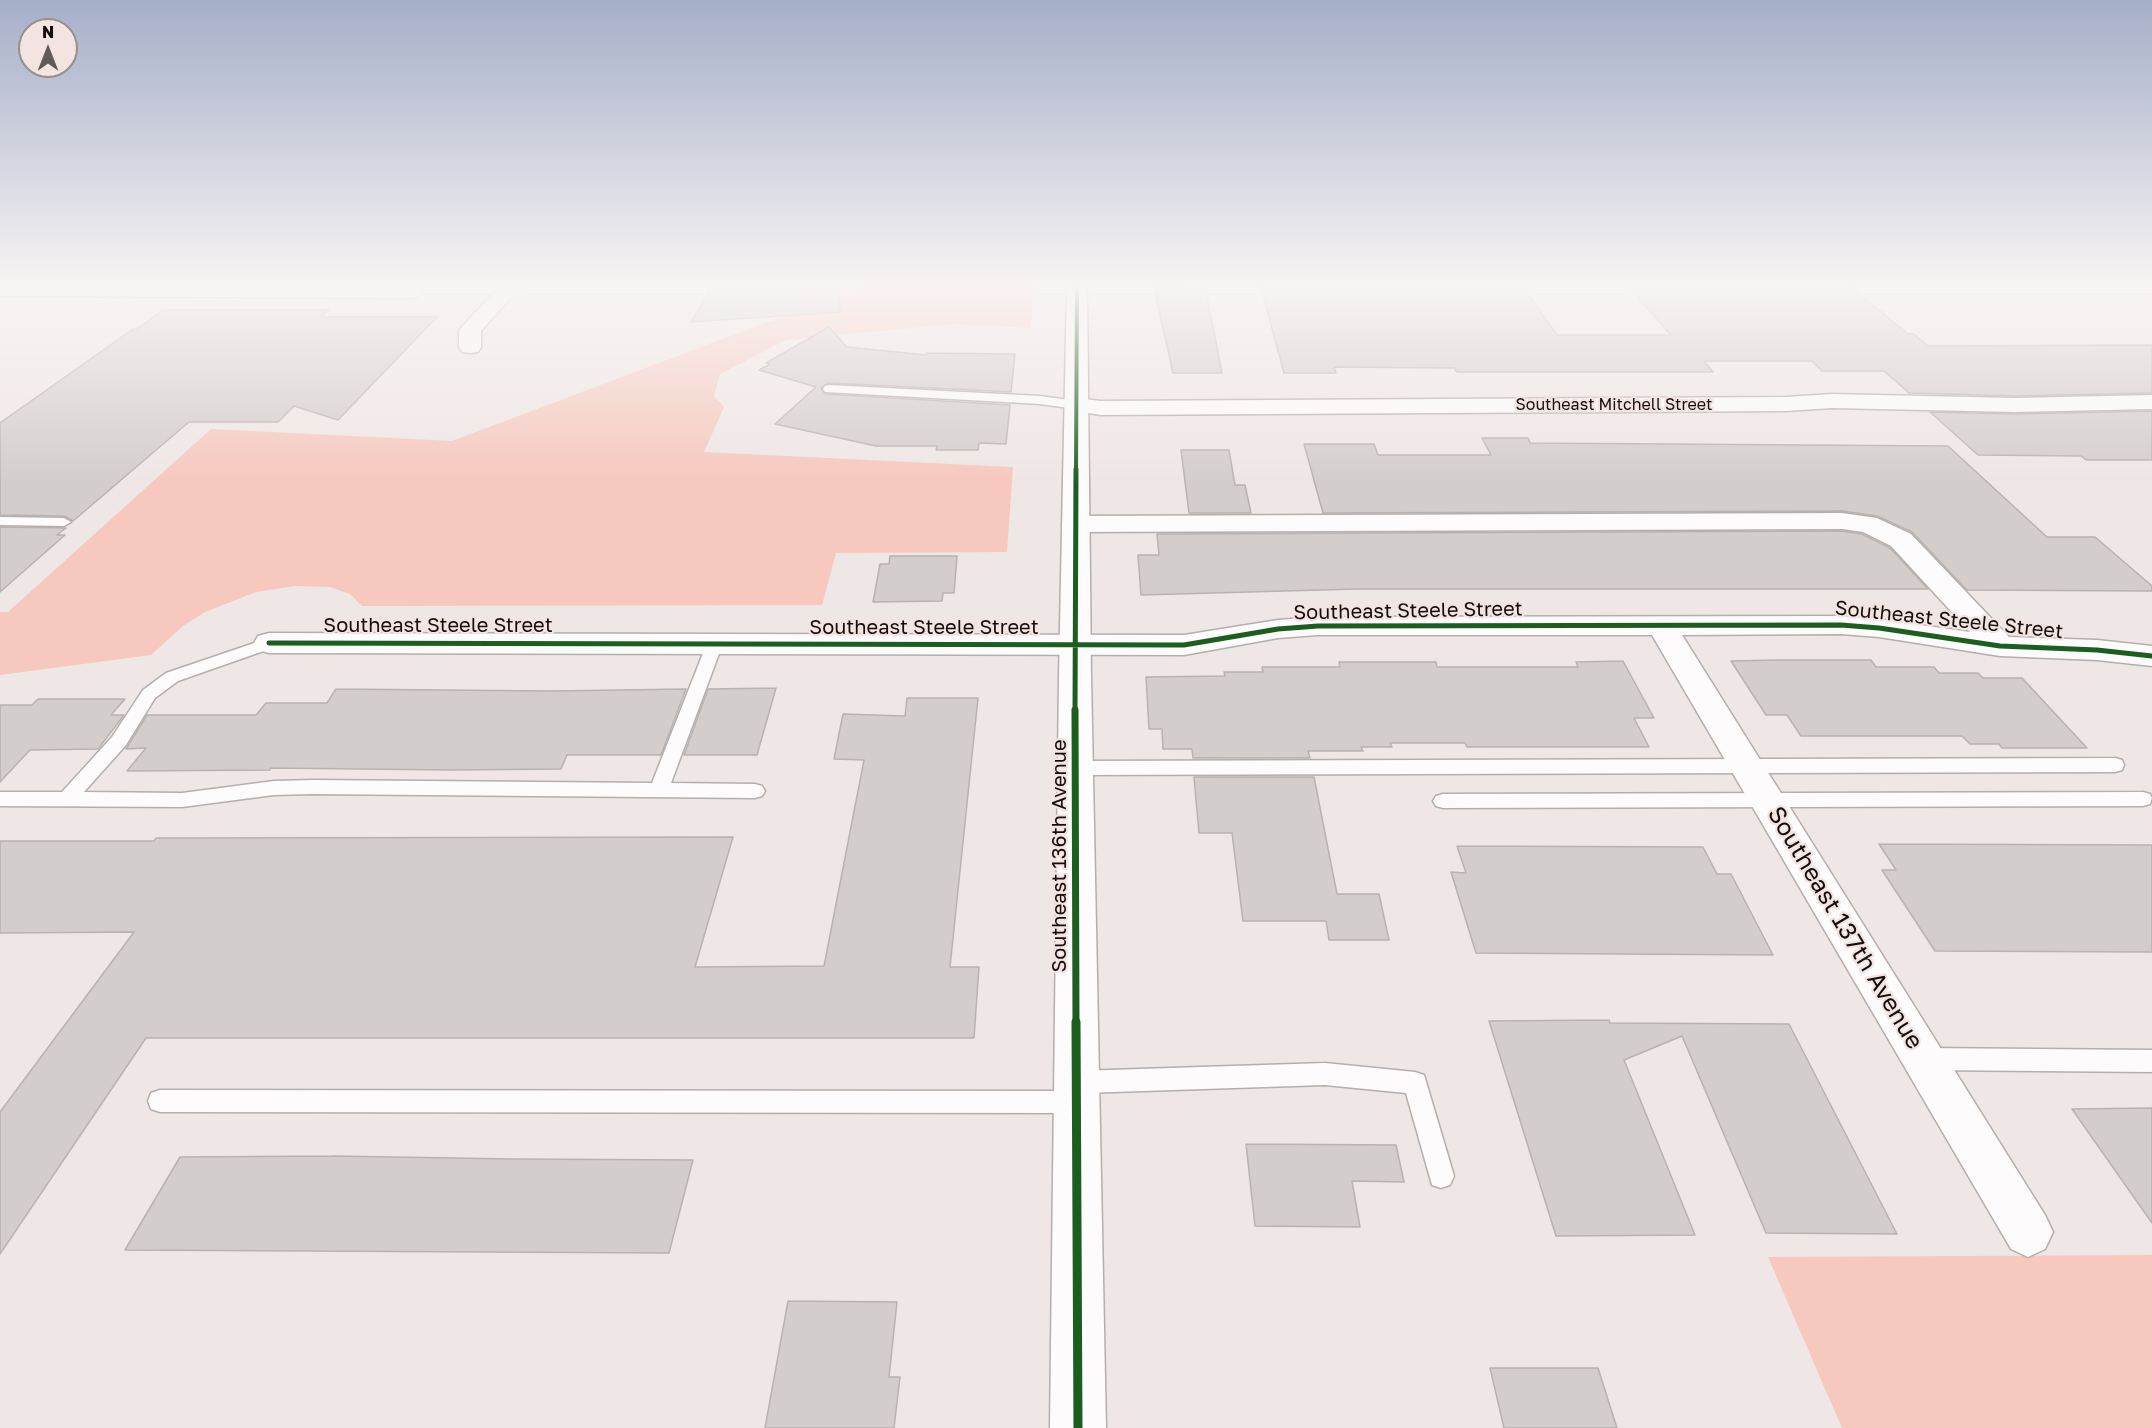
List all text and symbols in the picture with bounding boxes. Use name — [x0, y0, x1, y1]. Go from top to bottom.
north arrow — [18, 18, 78, 78]
text: N — [42, 22, 54, 42]
street label: Southeast Mitchell Street — [1516, 395, 1712, 415]
street label: Southeast Steele Street — [1834, 596, 2064, 644]
street label: Southeast Steele Street — [1293, 597, 1523, 625]
street label: Southeast Steele Street — [323, 614, 553, 638]
street label: Southeast Steele Street — [809, 616, 1039, 640]
street label: Southeast 136th Avenue — [1048, 739, 1072, 973]
street label: Southeast 137th Avenue — [1761, 801, 1929, 1055]

